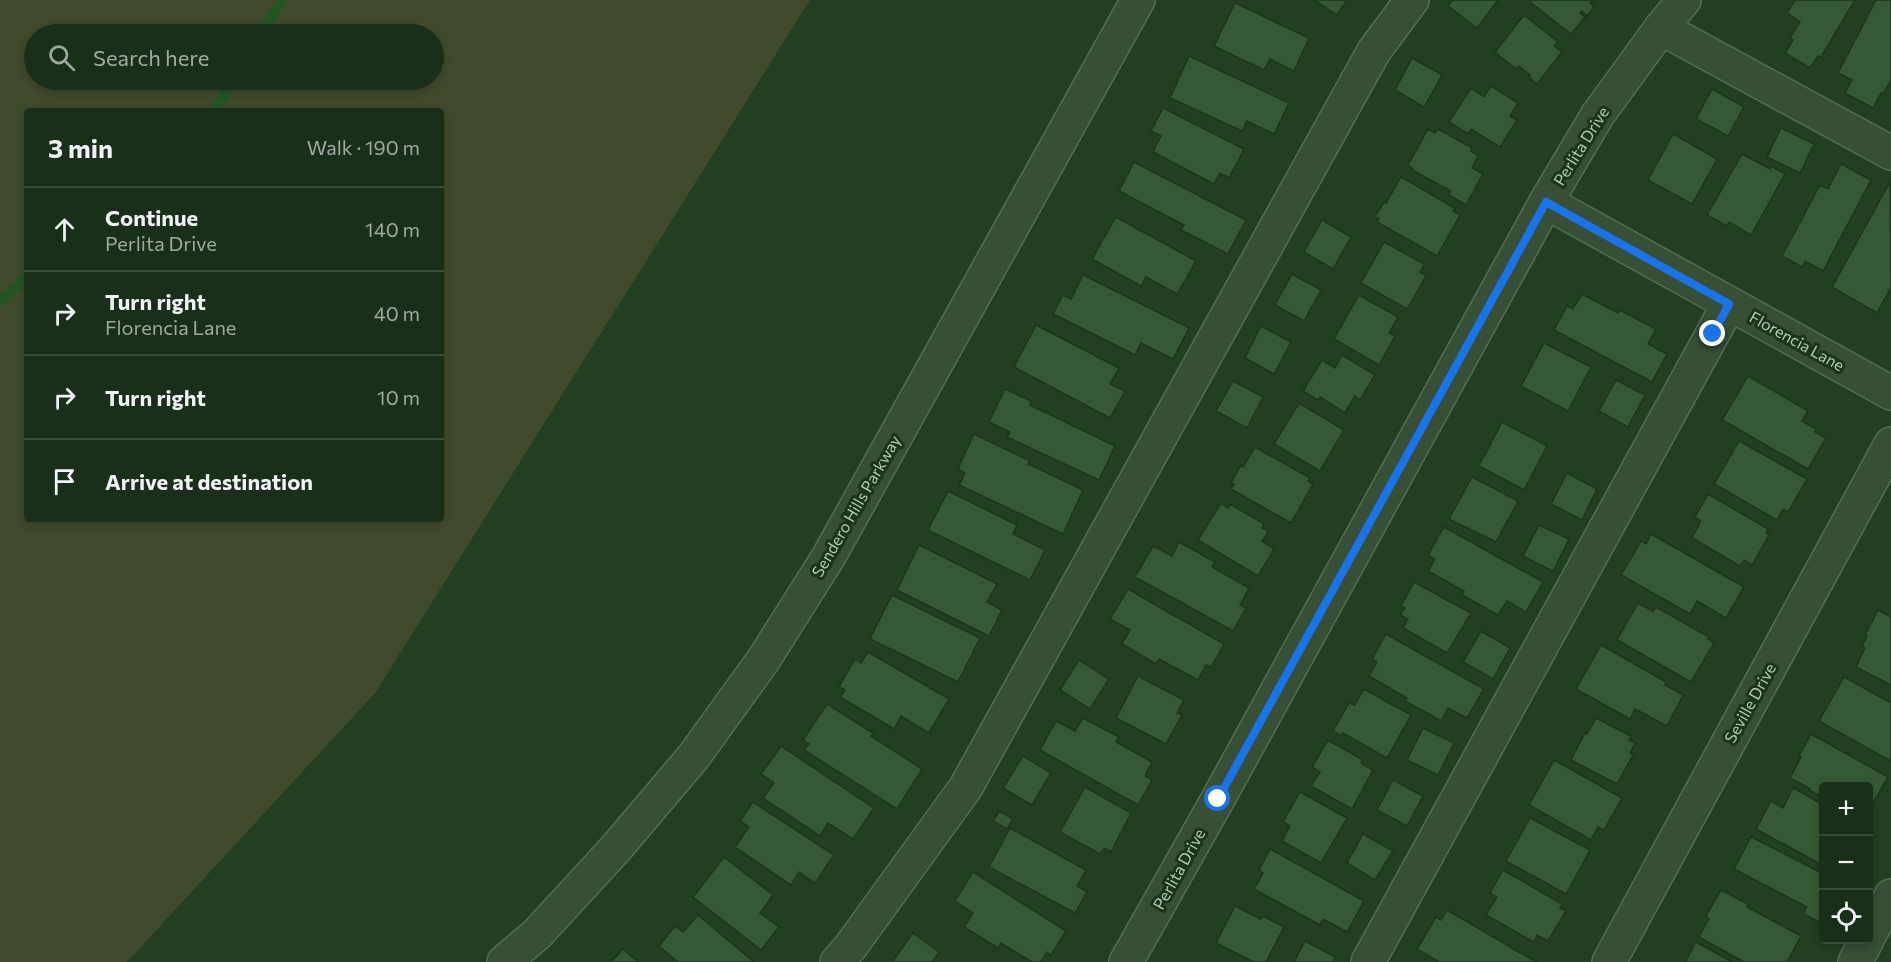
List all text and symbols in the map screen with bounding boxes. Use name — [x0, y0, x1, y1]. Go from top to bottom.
search box — [24, 24, 444, 90]
icon: search — [45, 41, 78, 74]
text: Search here — [93, 44, 209, 71]
street label: Perlita Drive — [1549, 103, 1612, 189]
text: 3 min — [48, 132, 113, 163]
text: Walk · 190 m — [307, 135, 420, 159]
text: Continue — [105, 204, 198, 231]
icon: ahead — [48, 213, 81, 246]
text: 140 m — [365, 217, 420, 241]
text: Perlita Drive — [105, 231, 217, 255]
text: Turn right — [105, 288, 206, 315]
icon: right — [48, 297, 81, 330]
text: 40 m — [374, 301, 420, 325]
street label: Florencia Lane — [1747, 307, 1848, 374]
text: Florencia Lane — [105, 315, 236, 339]
route end — [1699, 320, 1725, 346]
icon: right — [48, 381, 81, 414]
text: Turn right — [105, 384, 206, 411]
text: 10 m — [377, 385, 420, 409]
street label: Sendero Hills Parkway — [807, 431, 904, 580]
icon: arrive — [48, 465, 81, 498]
text: Arrive at destination — [105, 468, 313, 495]
street label: Seville Drive — [1720, 660, 1779, 746]
map controls — [1819, 782, 1873, 944]
button: + — [1819, 782, 1873, 836]
route start — [1204, 785, 1230, 811]
street label: Perlita Drive — [1149, 825, 1209, 912]
button: − — [1819, 836, 1873, 890]
button: locate — [1819, 890, 1873, 944]

